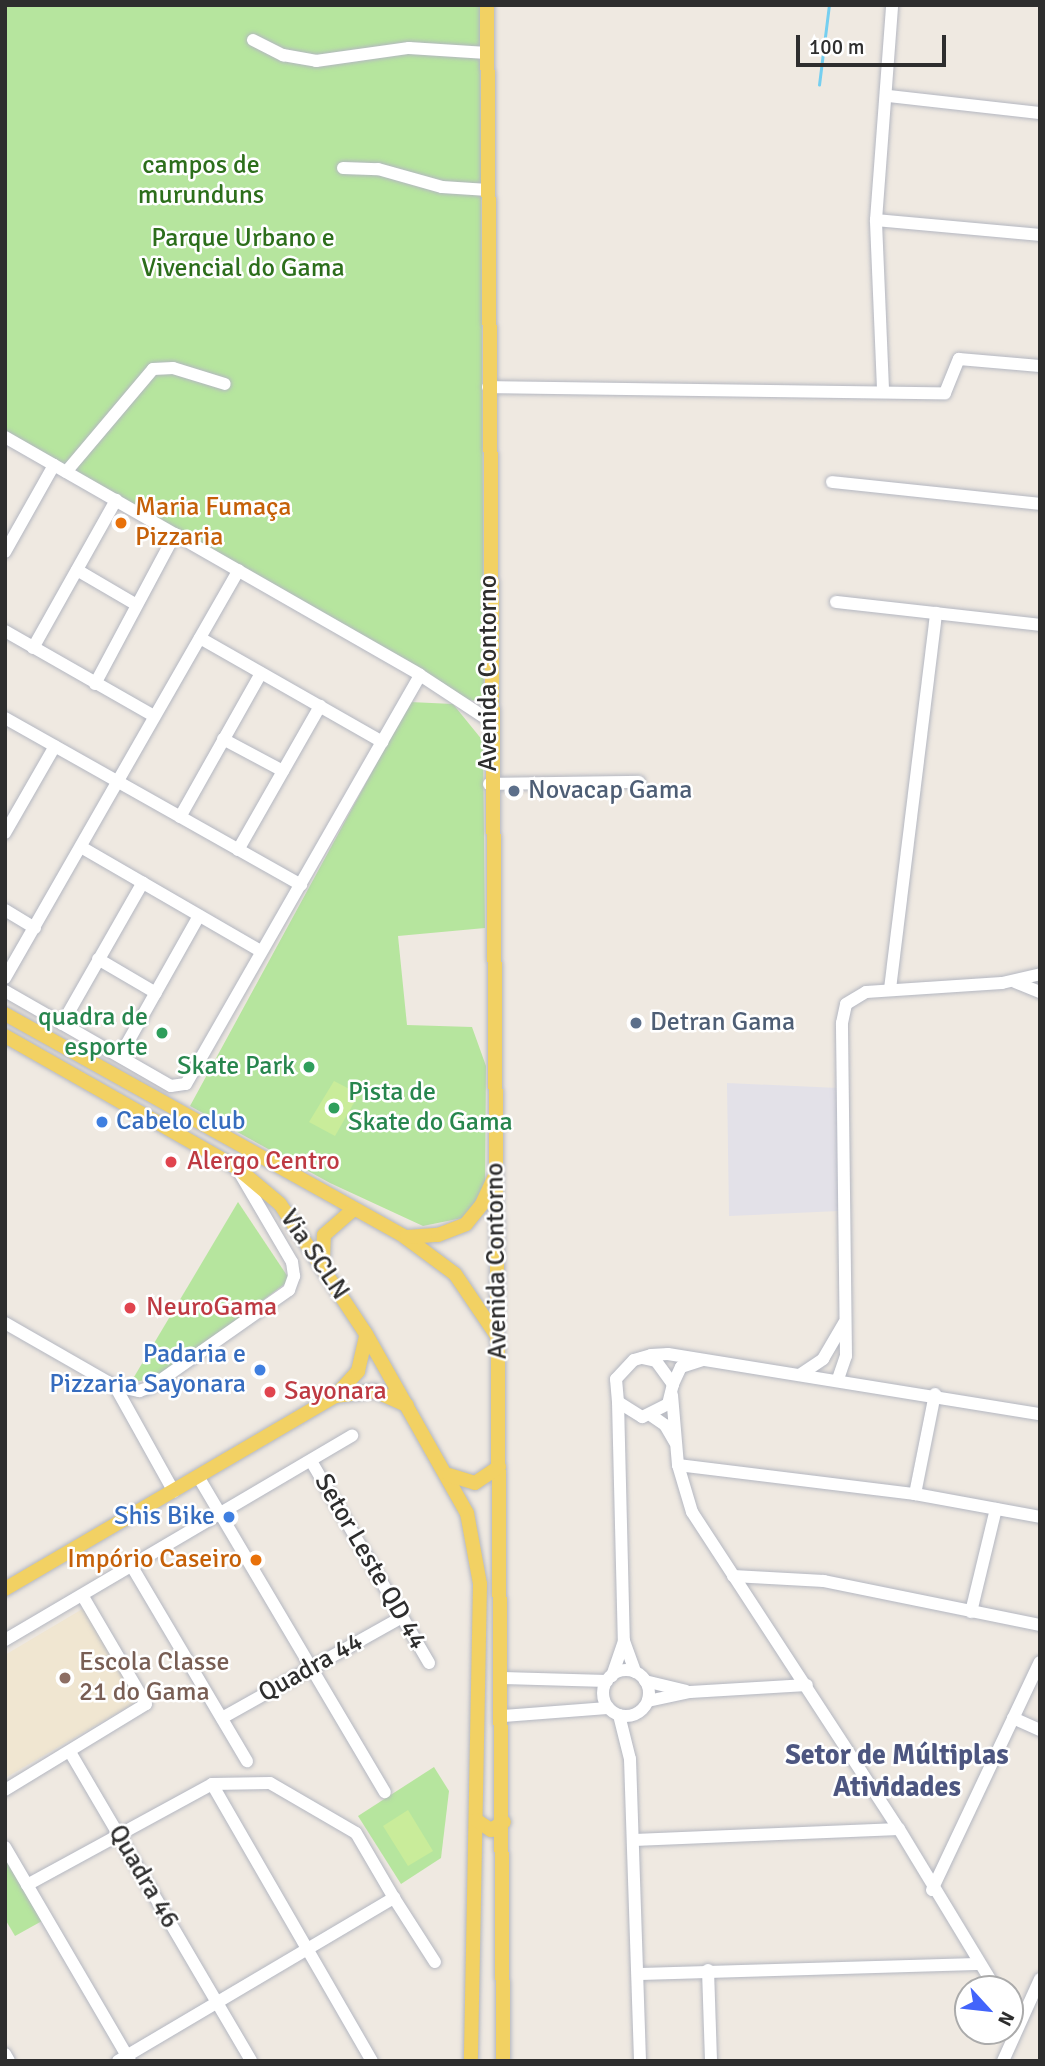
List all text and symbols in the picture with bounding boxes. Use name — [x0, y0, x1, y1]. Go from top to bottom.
scale bar — [800, 21, 950, 65]
text: 100 m — [809, 34, 864, 60]
park label: campos de murunduns — [138, 150, 264, 212]
park label: Parque Urbano e Vivencial do Gama — [141, 223, 345, 284]
place label: Maria Fumaça Pizzaria — [135, 492, 291, 554]
marker: Maria Fumaça Pizzaria — [113, 515, 129, 531]
street label: Avenida Contorno — [473, 575, 505, 771]
place label: Novacap Gama — [528, 775, 693, 807]
marker: Novacap Gama — [506, 783, 522, 799]
place label: quadra de esporte — [38, 1002, 148, 1064]
place label: Detran Gama — [650, 1007, 795, 1039]
marker: Detran Gama — [628, 1015, 644, 1031]
marker: quadra de esporte — [154, 1025, 170, 1041]
place label: Skate Park — [177, 1051, 295, 1083]
marker: Skate Park — [301, 1059, 317, 1075]
place label: Pista de Skate do Gama — [348, 1077, 513, 1138]
marker: Pista de Skate do Gama — [326, 1100, 342, 1116]
place label: Cabelo club — [116, 1106, 246, 1138]
marker: Cabelo club — [94, 1114, 110, 1130]
place label: Alergo Centro — [187, 1146, 340, 1178]
marker: Alergo Centro — [161, 1152, 181, 1172]
street label: Avenida Contorno — [480, 1162, 514, 1360]
street label: Via SCLN — [273, 1204, 355, 1306]
place label: NeuroGama — [146, 1292, 277, 1324]
marker: NeuroGama — [120, 1298, 140, 1318]
place label: Padaria e Pizzaria Sayonara — [49, 1339, 246, 1400]
marker: Padaria e Pizzaria Sayonara — [252, 1362, 268, 1378]
place label: Sayonara — [284, 1376, 387, 1408]
marker: Sayonara — [262, 1384, 278, 1400]
street label: Setor Leste QD 44 — [307, 1469, 433, 1655]
place label: Shis Bike — [114, 1501, 215, 1533]
marker: Shis Bike — [221, 1509, 237, 1525]
place label: Impório Caseiro — [67, 1544, 242, 1576]
marker: Impório Caseiro — [248, 1552, 264, 1568]
street label: Quadra 44 — [253, 1627, 369, 1709]
place label: Escola Classe 21 do Gama — [79, 1647, 230, 1708]
marker: Escola Classe 21 do Gama — [57, 1670, 73, 1686]
district label: Setor de Múltiplas Atividades — [785, 1738, 1009, 1804]
street label: Quadra 46 — [101, 1820, 185, 1934]
north arrow — [954, 1975, 1024, 2045]
text: N — [992, 2007, 1020, 2030]

